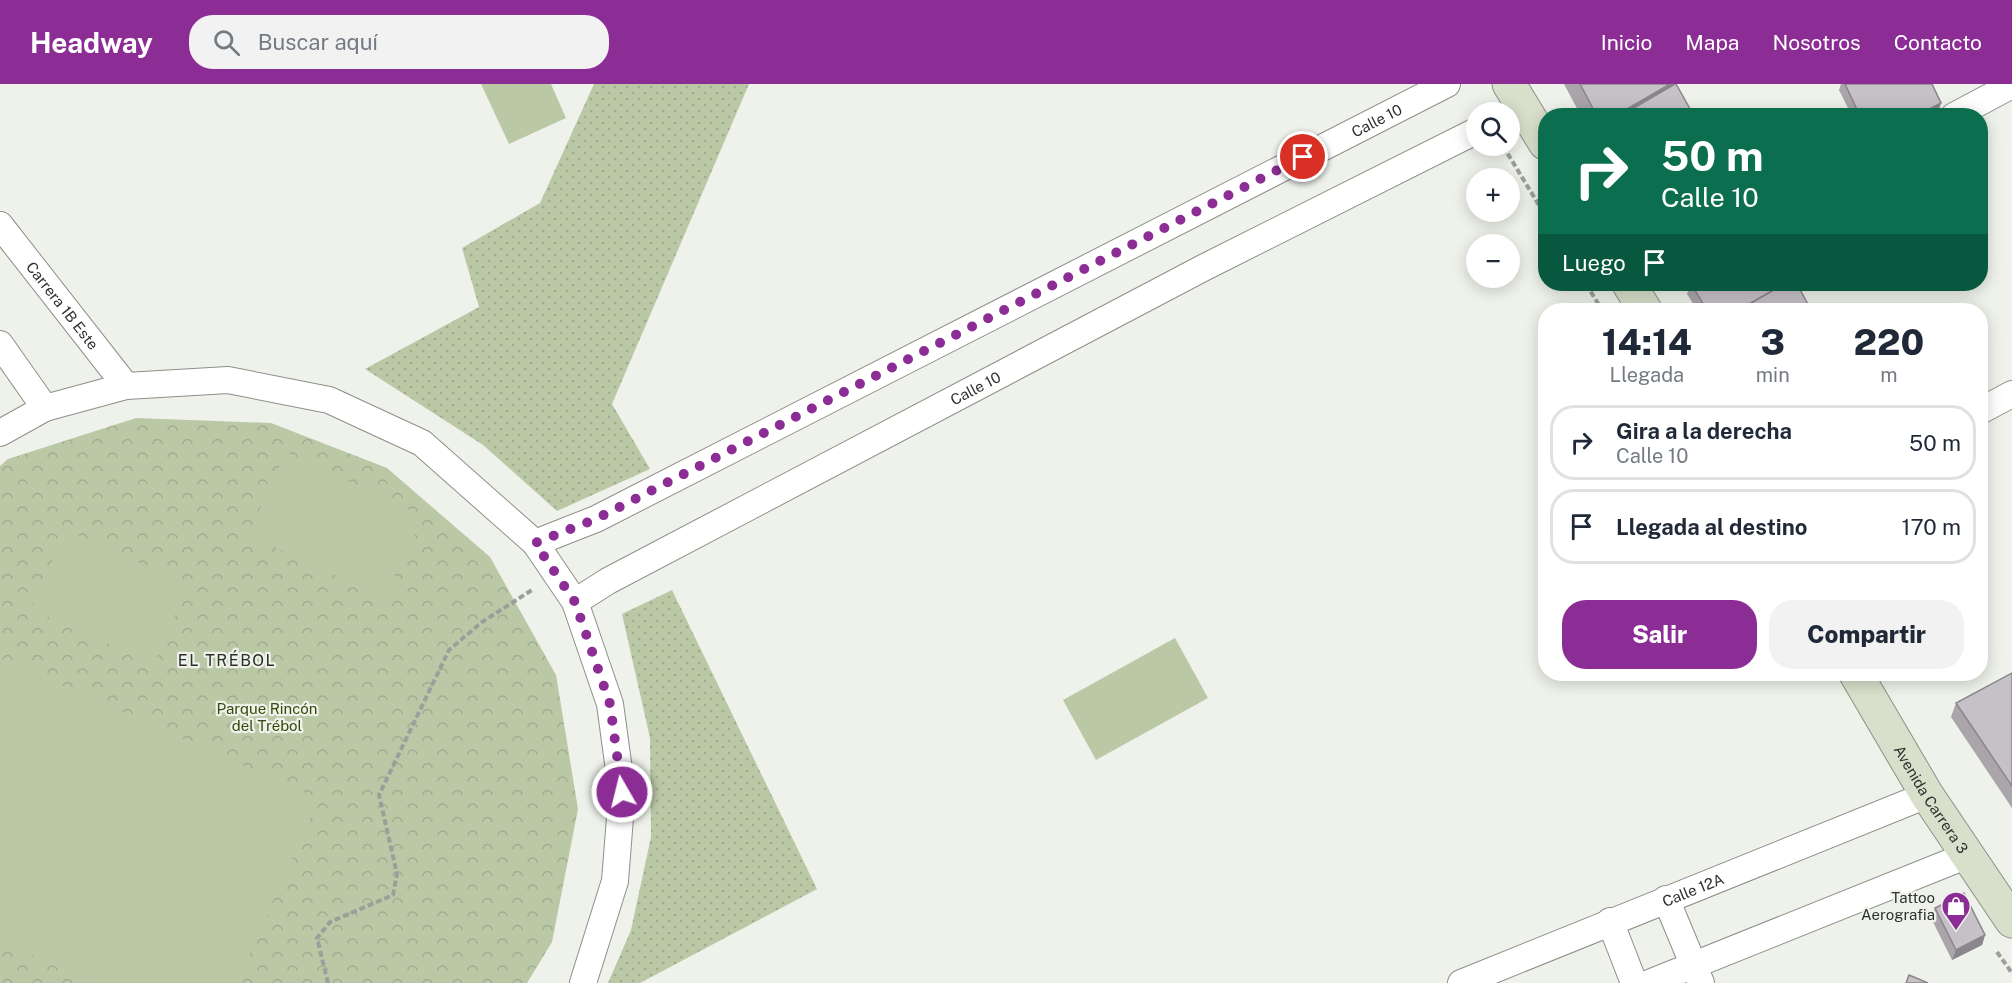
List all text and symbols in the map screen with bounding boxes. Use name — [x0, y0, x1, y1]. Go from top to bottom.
search box — [189, 15, 609, 69]
text: Headway — [30, 26, 153, 59]
icon: search — [210, 26, 243, 59]
text: Buscar aquí — [258, 29, 378, 55]
text: Inicio — [1601, 30, 1652, 55]
text: Mapa — [1685, 30, 1739, 55]
text: Nosotros — [1772, 30, 1861, 55]
text: Contacto — [1894, 30, 1982, 55]
street label: Calle 10 — [1348, 100, 1404, 140]
map controls — [1466, 102, 1520, 288]
button: search — [1466, 102, 1520, 156]
pin — [1277, 131, 1328, 182]
text: 50 m — [1661, 131, 1764, 180]
icon: right — [1562, 132, 1640, 210]
icon: arrive — [1286, 140, 1319, 173]
button: + — [1466, 168, 1520, 222]
text: Calle 10 — [1661, 181, 1759, 213]
button: − — [1466, 234, 1520, 288]
icon: arrive — [1638, 246, 1671, 279]
text: Luego — [1562, 250, 1626, 276]
street label: Carrera 1B Este — [23, 258, 102, 353]
text: 14:14 — [1602, 321, 1692, 363]
text: 3 — [1760, 321, 1785, 363]
text: 220 — [1853, 321, 1924, 363]
text: Llegada — [1610, 363, 1684, 387]
text: min — [1756, 363, 1790, 387]
text: m — [1880, 363, 1897, 387]
street label: Calle 10 — [947, 368, 1003, 408]
text: Gira a la derecha — [1616, 418, 1792, 444]
icon: right — [1565, 426, 1598, 459]
text: 50 m — [1909, 430, 1961, 456]
text: Calle 10 — [1616, 444, 1688, 468]
icon: arrive — [1565, 510, 1598, 543]
text: Llegada al destino — [1616, 514, 1807, 540]
text: 170 m — [1901, 514, 1961, 540]
button: Salir — [1562, 600, 1757, 669]
button: Compartir — [1769, 600, 1964, 669]
district label: EL TRÉBOL — [178, 650, 276, 670]
park label: Parque Rincón del Trébol — [217, 700, 317, 734]
street label: Avenida Carrera 3 — [1891, 742, 1972, 856]
position arrow — [590, 760, 654, 824]
street label: Calle 12A — [1660, 869, 1726, 909]
place label: Tattoo Aerografia — [1861, 889, 1935, 923]
shop icon: Tattoo Aerografia — [1940, 890, 1972, 932]

